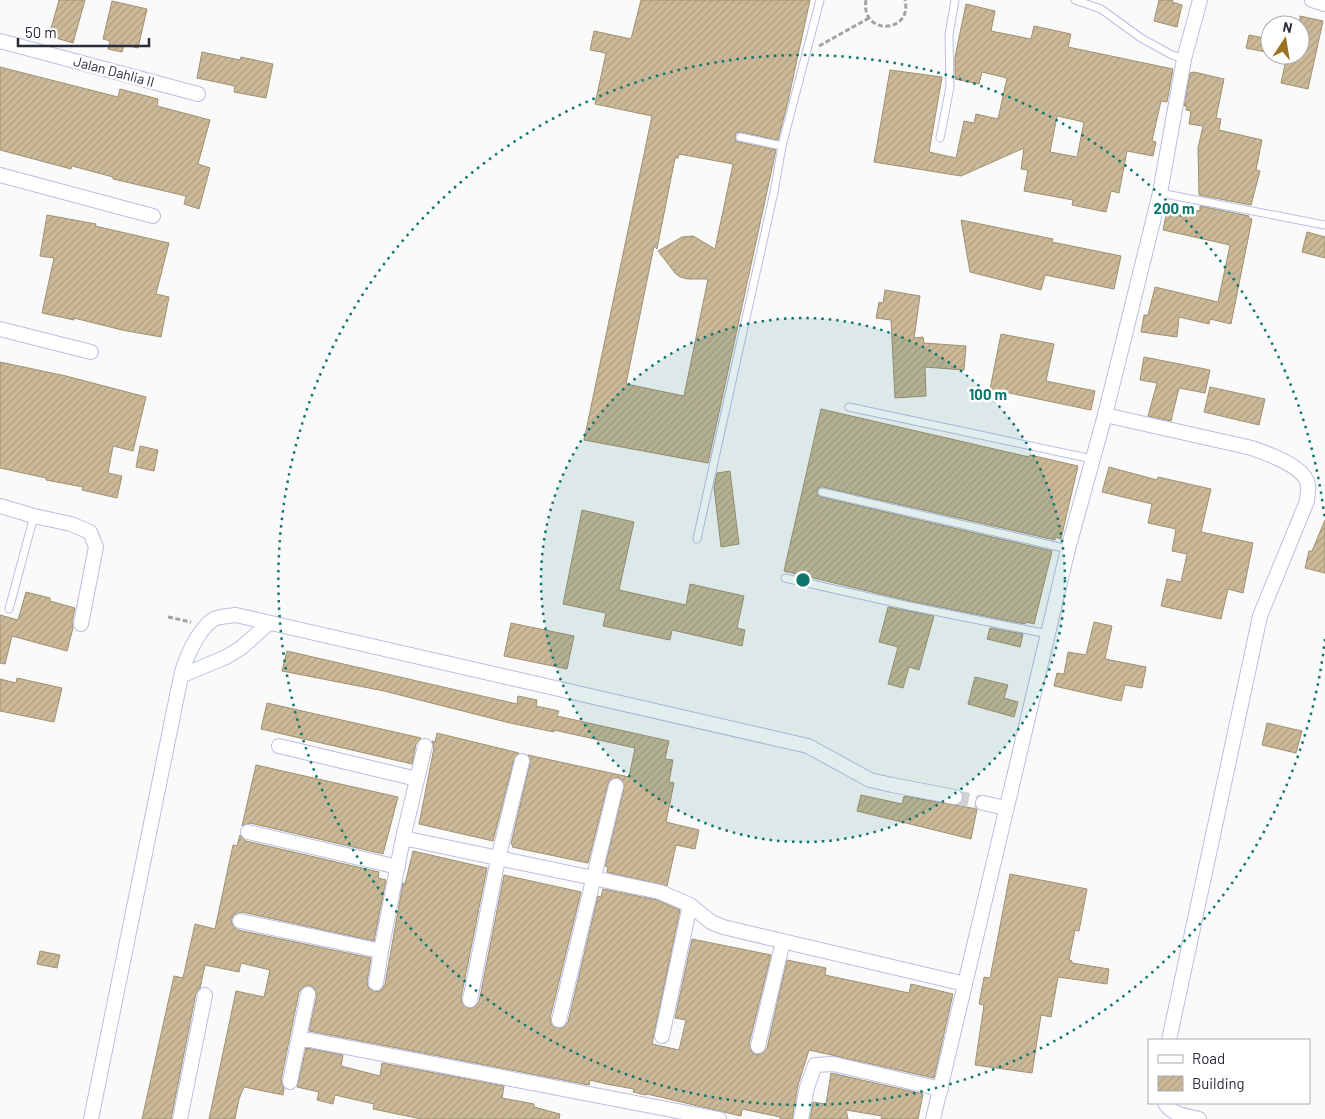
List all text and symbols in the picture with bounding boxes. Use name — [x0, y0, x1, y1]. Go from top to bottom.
scale bar — [18, 15, 149, 47]
north arrow — [1260, 15, 1310, 65]
text: N — [1281, 18, 1294, 36]
text: 50 m — [25, 23, 57, 41]
street label: Jalan Dahlia II — [72, 52, 156, 90]
text: 200 m — [1153, 199, 1195, 217]
text: 100 m — [969, 385, 1007, 403]
centre of rings — [794, 571, 812, 589]
legend — [1148, 1039, 1310, 1104]
text: Road — [1192, 1049, 1225, 1067]
text: Building — [1192, 1074, 1245, 1092]

